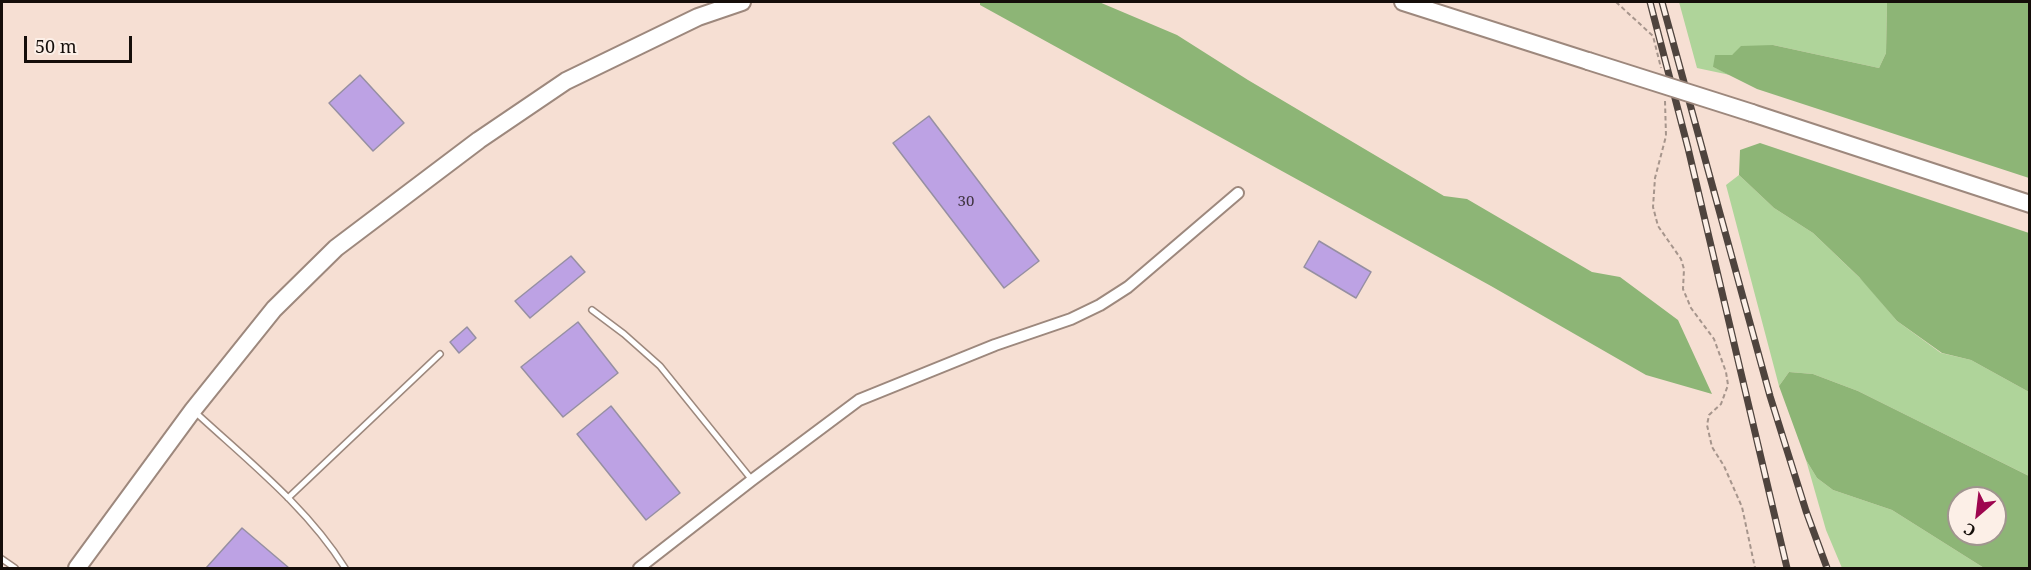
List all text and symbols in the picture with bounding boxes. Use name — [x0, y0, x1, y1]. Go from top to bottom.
scale bar — [27, 24, 135, 62]
text: 50 m — [35, 34, 77, 58]
house number: 30 — [958, 193, 974, 211]
north arrow — [1947, 486, 2007, 546]
text: С — [1960, 518, 1979, 542]

